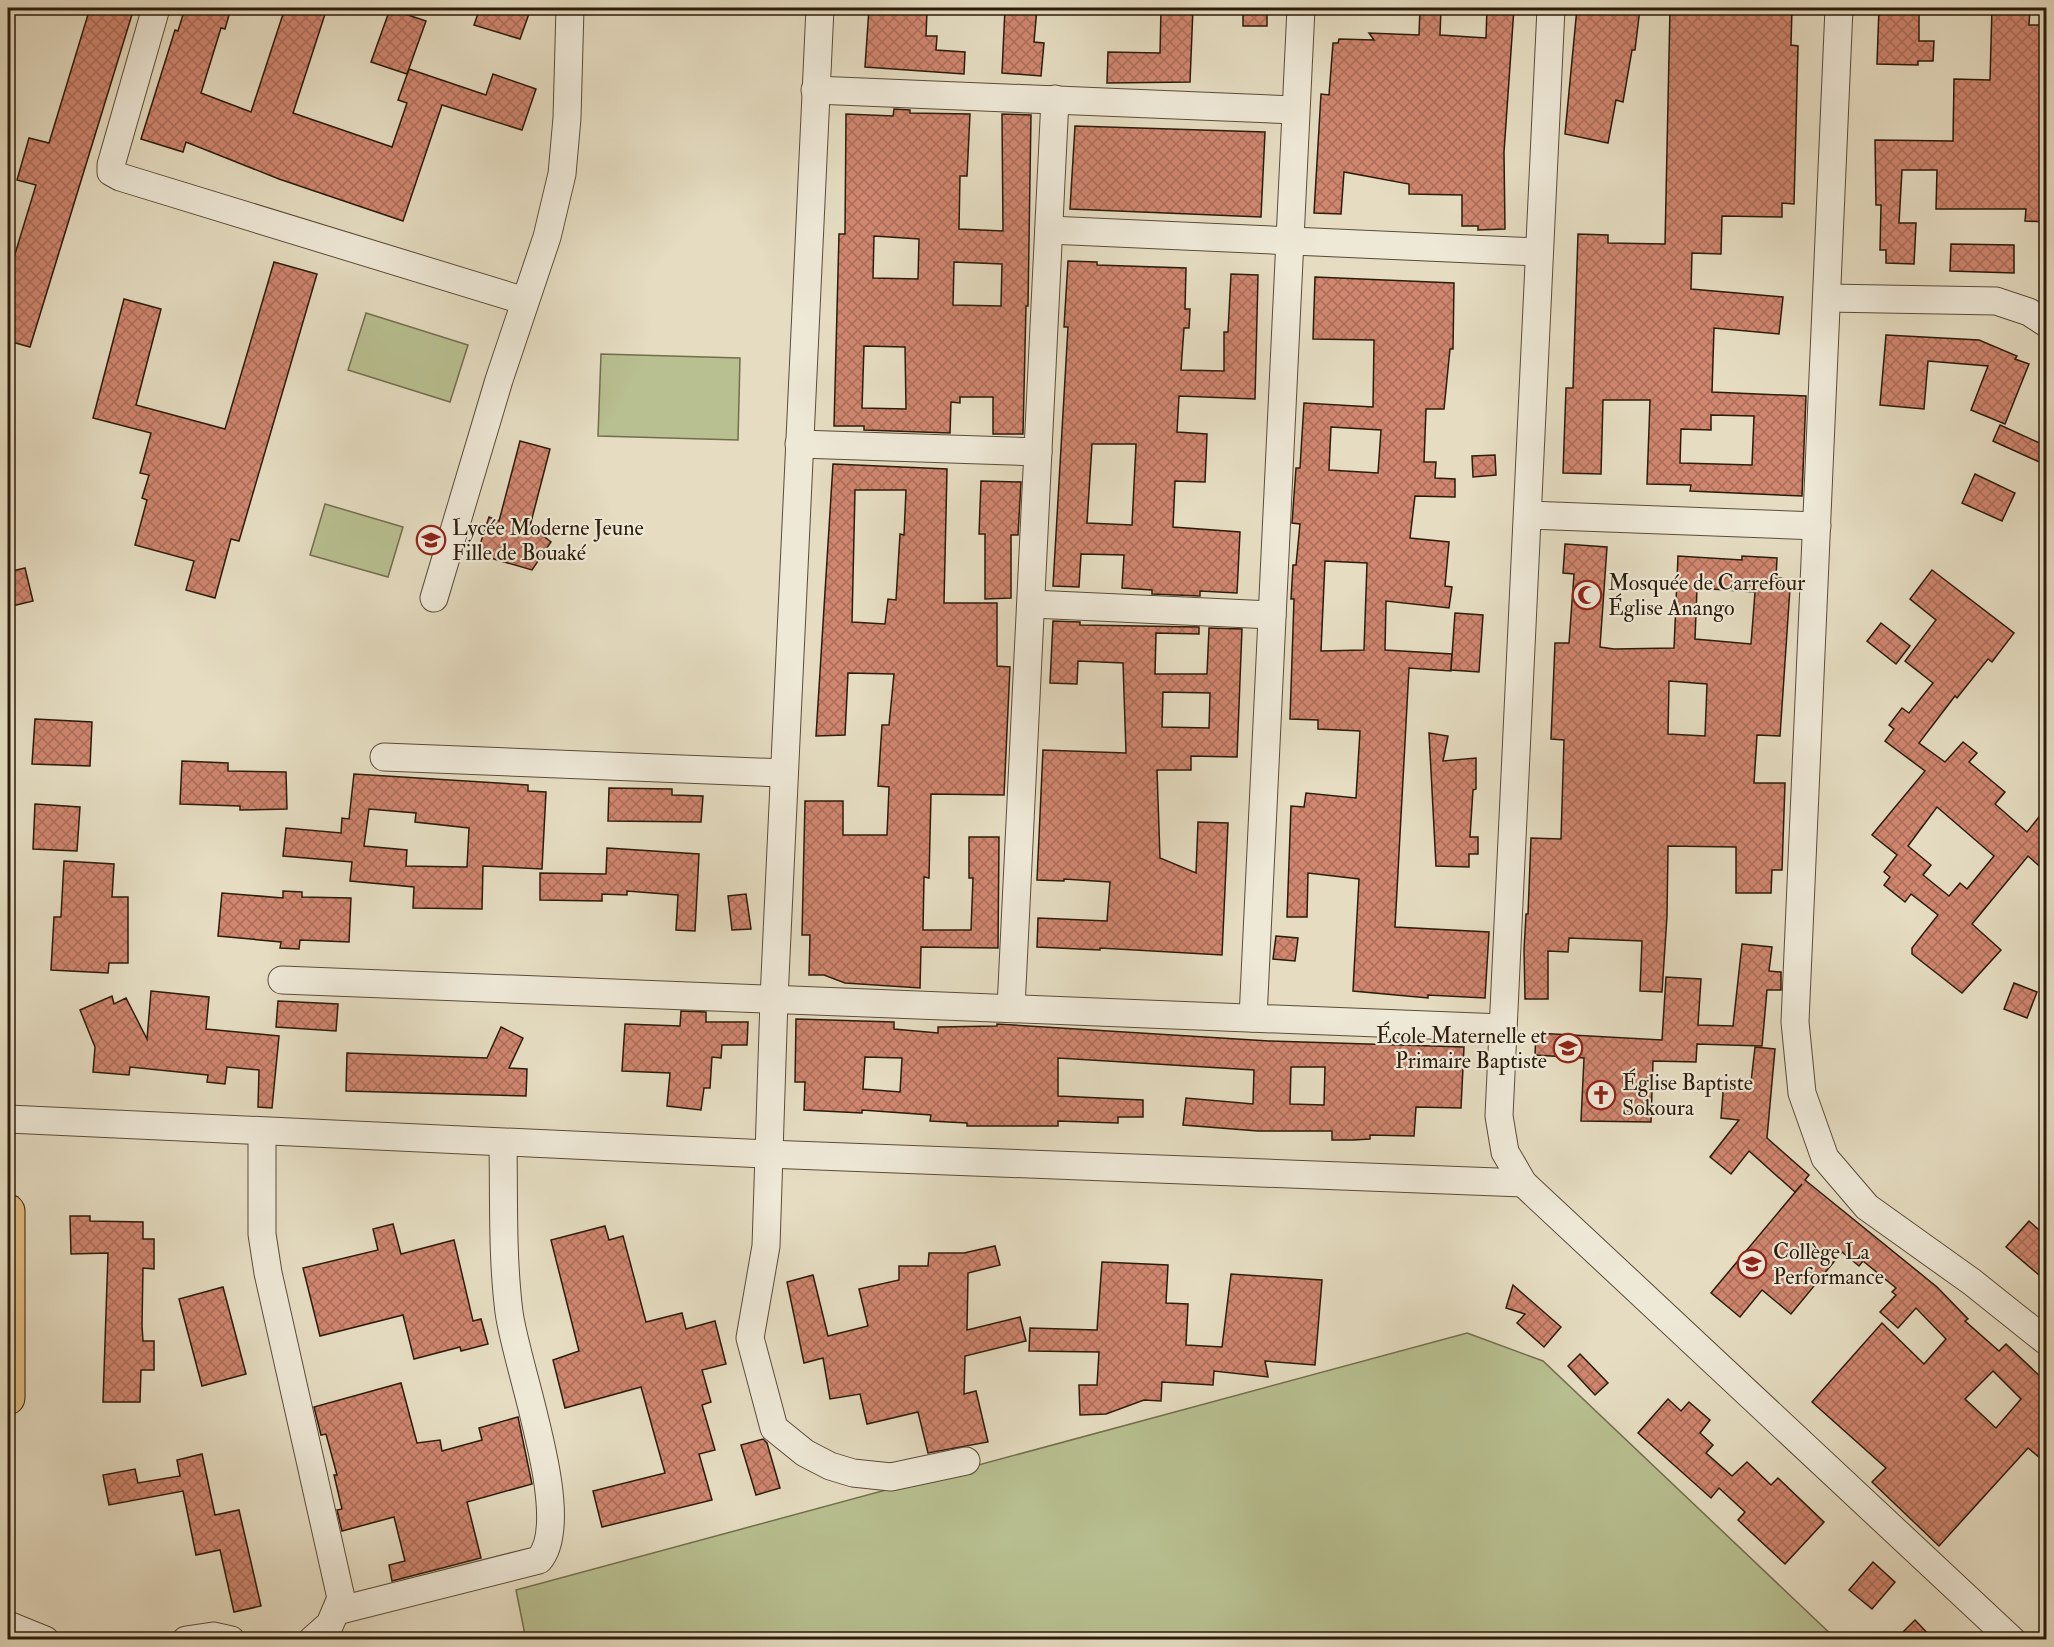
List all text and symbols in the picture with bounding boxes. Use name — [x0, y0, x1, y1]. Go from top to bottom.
place label: Lycée Moderne Jeune Fille de Bouaké — [452, 514, 644, 567]
school or university icon: Lycée Moderne Jeune Fille de Bouaké — [415, 524, 447, 556]
place label: Mosquée de Carrefour Église Anango — [1608, 569, 1806, 622]
mosque icon: Mosquée de Carrefour Église Anango — [1571, 579, 1603, 611]
place label: École Maternelle et Primaire Baptiste — [1376, 1021, 1547, 1076]
school or university icon: École Maternelle et Primaire Baptiste — [1552, 1032, 1584, 1064]
place label: Église Baptiste Sokoura — [1622, 1068, 1753, 1122]
church icon: Église Baptiste Sokoura — [1585, 1079, 1617, 1111]
place label: Collège La Performance — [1773, 1238, 1884, 1291]
school or university icon: Collège La Performance — [1736, 1248, 1768, 1280]

